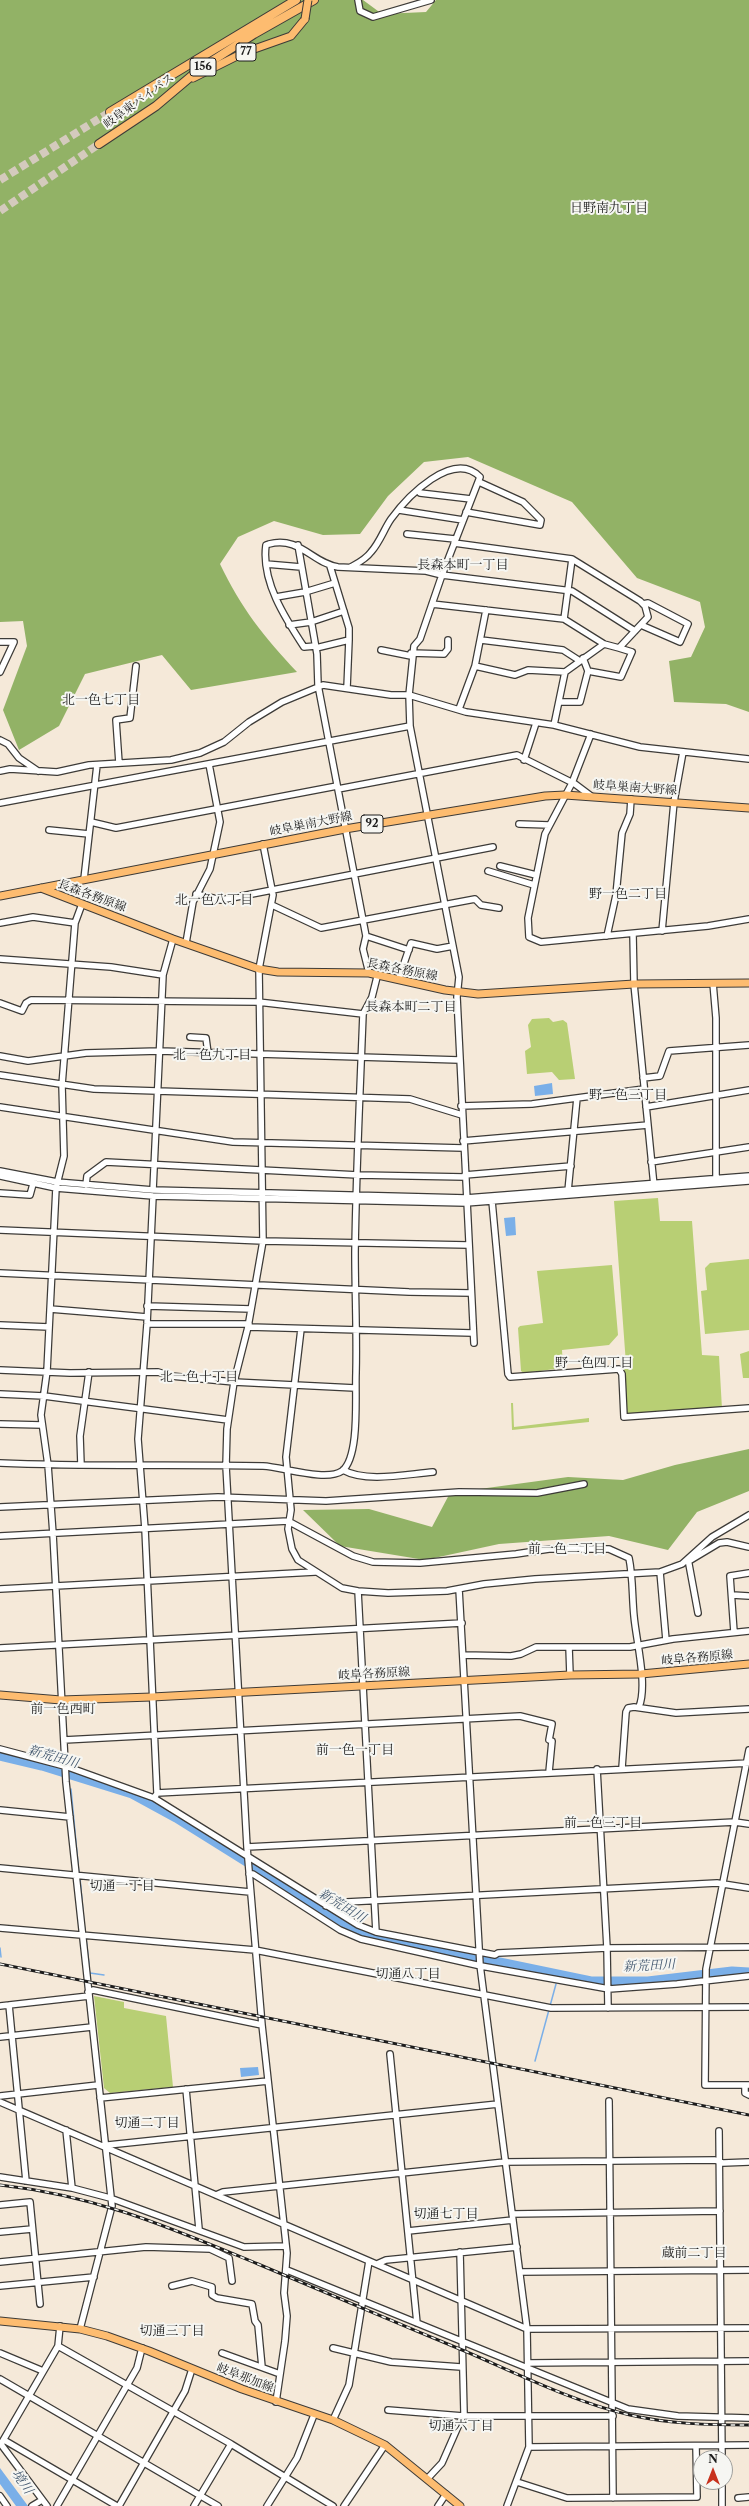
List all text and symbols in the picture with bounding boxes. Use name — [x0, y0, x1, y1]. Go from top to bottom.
road number: 77 — [236, 43, 256, 61]
road number: 156 — [190, 58, 216, 76]
street label: 岐阜東バイパス — [101, 70, 177, 132]
district label: 日野南九丁目 — [570, 200, 648, 216]
district label: 長森本町一丁目 — [418, 557, 508, 573]
district label: 北一色七丁目 — [62, 692, 140, 708]
street label: 岐阜巣南大野線 — [593, 778, 677, 798]
street label: 岐阜巣南大野線 — [268, 809, 354, 839]
road number: 92 — [361, 815, 383, 833]
street label: 長森各務原線 — [56, 877, 128, 915]
district label: 野一色二丁目 — [589, 886, 667, 902]
district label: 北一色八丁目 — [175, 892, 253, 908]
street label: 長森各務原線 — [365, 956, 439, 984]
district label: 長森本町二丁目 — [366, 999, 456, 1015]
district label: 北一色九丁目 — [173, 1047, 251, 1063]
district label: 野一色三丁目 — [589, 1087, 667, 1103]
district label: 野一色四丁目 — [555, 1355, 633, 1371]
district label: 北一色十丁目 — [160, 1369, 238, 1385]
district label: 前一色二丁目 — [528, 1541, 606, 1557]
street label: 岐阜各務原線 — [661, 1648, 733, 1668]
street label: 岐阜各務原線 — [338, 1665, 410, 1683]
district label: 前一色西町 — [31, 1701, 95, 1717]
water label: 新荒田川 — [26, 1742, 80, 1772]
district label: 前一色一丁目 — [316, 1742, 394, 1758]
district label: 前一色三丁目 — [564, 1815, 642, 1831]
district label: 切通一丁目 — [90, 1878, 154, 1894]
water label: 新荒田川 — [316, 1886, 368, 1926]
water label: 新荒田川 — [623, 1957, 675, 1975]
district label: 切通八丁目 — [376, 1966, 440, 1982]
district label: 切通二丁目 — [115, 2115, 179, 2131]
district label: 切通七丁目 — [414, 2206, 478, 2222]
district label: 蔵前二丁目 — [662, 2245, 726, 2261]
district label: 切通三丁目 — [140, 2323, 204, 2339]
street label: 岐阜那加線 — [214, 2361, 276, 2395]
district label: 切通六丁目 — [429, 2418, 493, 2434]
north arrow — [693, 2450, 733, 2490]
text: N — [708, 2452, 718, 2466]
water label: 境川 — [8, 2467, 36, 2497]

